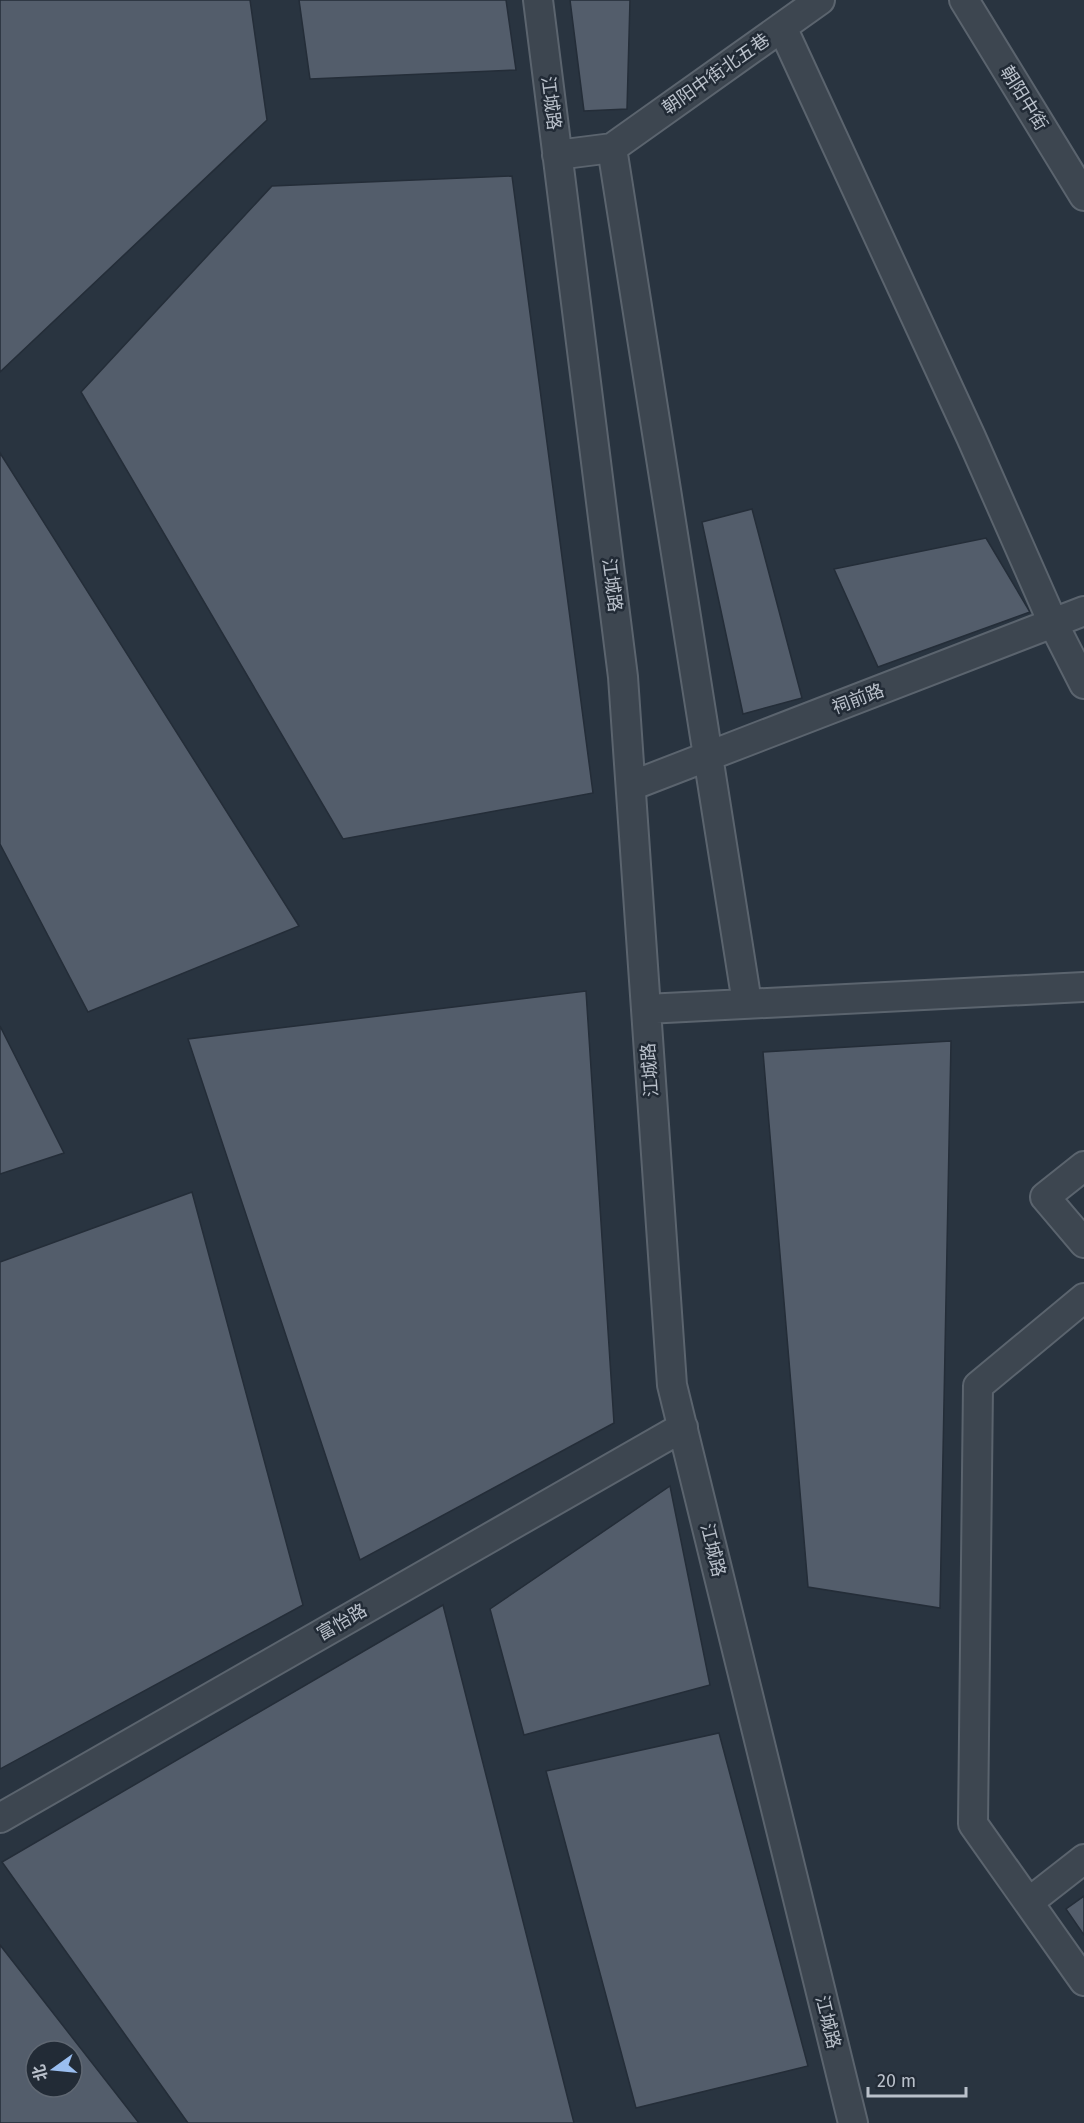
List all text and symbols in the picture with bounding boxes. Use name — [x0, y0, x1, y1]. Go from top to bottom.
street label: 朝阳中街北五巷 — [658, 29, 774, 119]
street label: 朝阳中街 — [996, 62, 1052, 134]
street label: 江城路 — [537, 75, 565, 131]
street label: 江城路 — [598, 557, 626, 613]
street label: 祠前路 — [829, 679, 887, 719]
street label: 江城路 — [637, 1042, 663, 1098]
street label: 江城路 — [696, 1521, 730, 1579]
street label: 富怡路 — [313, 1599, 371, 1645]
street label: 江城路 — [811, 1993, 845, 2051]
north arrow — [24, 2039, 84, 2099]
scale bar — [868, 2060, 966, 2098]
text: 北 — [29, 2063, 51, 2083]
text: 20 m — [877, 2070, 916, 2092]

